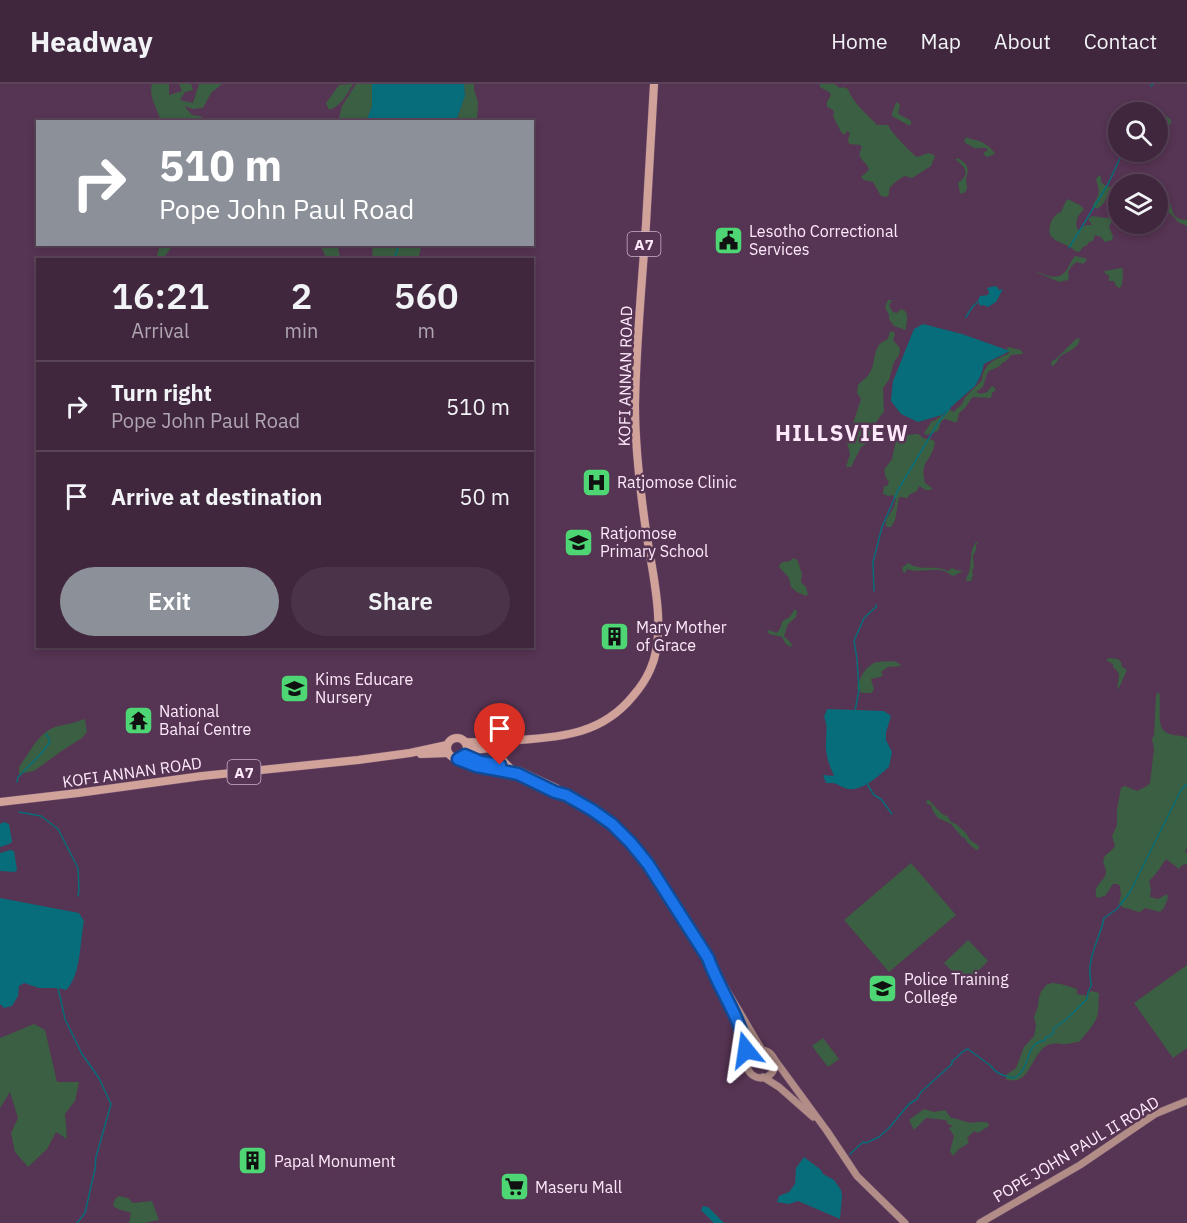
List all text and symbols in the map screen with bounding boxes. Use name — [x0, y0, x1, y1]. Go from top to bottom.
text: Headway — [30, 23, 153, 60]
text: Home — [831, 27, 888, 55]
text: Map — [921, 27, 961, 55]
text: About — [994, 27, 1051, 55]
text: Contact — [1084, 27, 1157, 55]
map controls — [1108, 102, 1168, 234]
button: search — [1108, 102, 1168, 162]
text: 510 m — [159, 138, 282, 193]
icon: right — [60, 144, 138, 222]
button: layers — [1108, 174, 1168, 234]
text: Pope John Paul Road — [159, 191, 414, 226]
place label: Lesotho Correctional Services — [749, 221, 898, 259]
public building icon: Lesotho Correctional Services — [712, 224, 744, 256]
road number: A7 — [628, 232, 660, 256]
text: 16:21 — [111, 272, 209, 319]
text: 2 — [291, 272, 312, 319]
text: 560 — [394, 272, 459, 319]
street label: KOFI ANNAN ROAD — [614, 306, 636, 446]
text: Arrival — [131, 317, 189, 344]
text: min — [285, 317, 318, 344]
text: m — [417, 317, 435, 344]
text: Turn right — [111, 378, 212, 407]
icon: right — [60, 390, 93, 423]
text: 510 m — [446, 392, 510, 421]
text: Pope John Paul Road — [111, 407, 300, 434]
district label: HILLSVIEW — [775, 418, 909, 447]
hospital icon: Ratjomose Clinic — [580, 466, 612, 498]
place label: Ratjomose Clinic — [617, 472, 737, 492]
icon: arrive — [60, 480, 93, 513]
text: Arrive at destination — [111, 482, 322, 511]
text: 50 m — [459, 482, 510, 511]
place label: Ratjomose Primary School — [600, 523, 708, 561]
school or university icon: Ratjomose Primary School — [563, 526, 595, 558]
button: Exit — [60, 567, 279, 636]
button: Share — [291, 567, 510, 636]
place label: Mary Mother of Grace — [636, 617, 727, 655]
building icon: Mary Mother of Grace — [599, 620, 631, 652]
place label: Kims Educare Nursery — [315, 669, 414, 707]
school or university icon: Kims Educare Nursery — [278, 672, 310, 704]
place label: National Bahaí Centre — [159, 701, 252, 739]
pin — [474, 703, 525, 765]
temple icon: National Bahaí Centre — [122, 704, 154, 736]
icon: arrive — [483, 712, 516, 745]
street label: KOFI ANNAN ROAD — [61, 752, 203, 792]
road number: A7 — [228, 760, 260, 784]
place label: Police Training College — [904, 969, 1009, 1007]
school or university icon: Police Training College — [867, 972, 899, 1004]
position arrow — [714, 1018, 778, 1082]
street label: POPE JOHN PAUL II ROAD — [989, 1091, 1163, 1207]
building icon: Papal Monument — [237, 1145, 269, 1177]
place label: Papal Monument — [274, 1151, 396, 1171]
supermarket icon: Maseru Mall — [498, 1171, 530, 1203]
place label: Maseru Mall — [535, 1177, 622, 1197]

